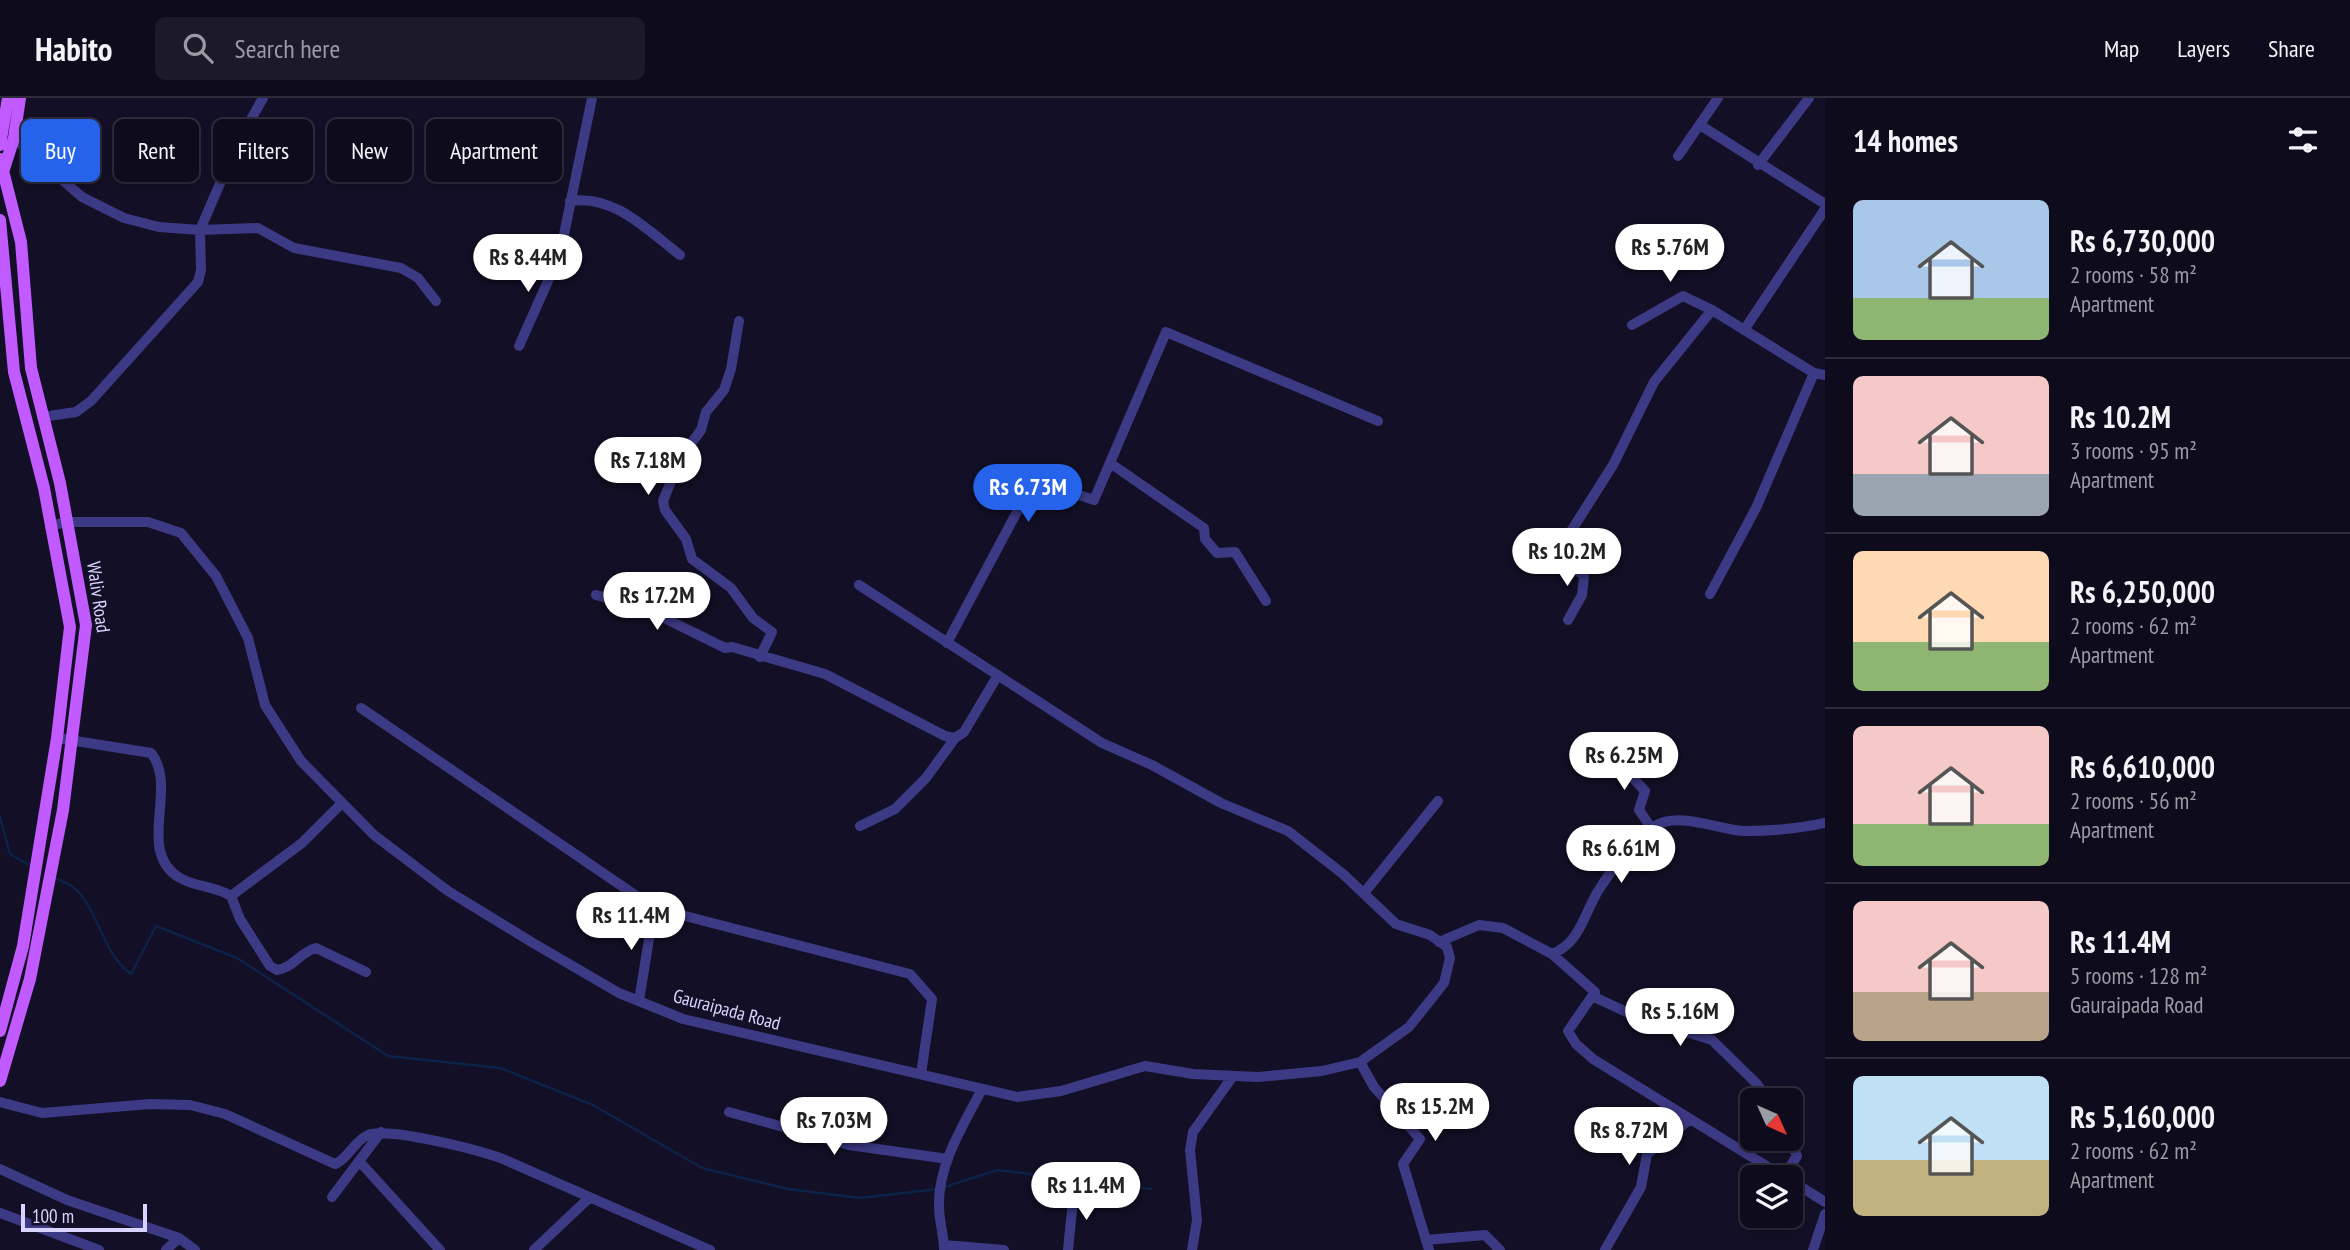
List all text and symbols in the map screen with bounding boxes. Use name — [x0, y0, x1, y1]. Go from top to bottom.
search box — [155, 17, 645, 80]
text: Habito — [35, 27, 113, 70]
icon: search — [179, 29, 217, 67]
text: Search here — [235, 32, 340, 65]
text: Map — [2104, 33, 2139, 64]
text: Layers — [2177, 33, 2230, 64]
text: Share — [2268, 33, 2315, 64]
chip: Buy — [21, 119, 100, 182]
chip: Rent — [114, 119, 199, 182]
chip: Filters — [213, 119, 313, 182]
chip: New — [327, 119, 412, 182]
chip: Apartment — [426, 119, 562, 182]
text: 14 homes — [1853, 121, 1958, 160]
icon: filters — [2284, 121, 2322, 159]
text: Rs 6,730,000 — [2070, 221, 2215, 260]
pin: Rs 5.76M — [1598, 225, 1742, 284]
icon: home — [1909, 228, 1993, 312]
text: Rs 5.76M — [1631, 232, 1709, 261]
pin: Rs 8.44M — [456, 234, 600, 294]
text: Rs 8.44M — [489, 242, 567, 271]
text: 2 rooms · 58 m² — [2070, 260, 2197, 289]
text: Apartment — [2070, 289, 2154, 318]
text: Rs 10.2M — [2070, 397, 2171, 436]
icon: home — [1909, 404, 1993, 488]
text: 3 rooms · 95 m² — [2070, 436, 2197, 465]
pin: Rs 7.18M — [576, 438, 720, 497]
text: Rs 7.18M — [610, 445, 686, 474]
pin: Rs 6.73M — [956, 464, 1100, 524]
text: Apartment — [2070, 465, 2154, 494]
text: Rs 6.73M — [989, 472, 1067, 501]
pin: Rs 10.2M — [1495, 528, 1639, 588]
text: Rs 10.2M — [1528, 536, 1606, 565]
street label: Waliv Road — [82, 560, 116, 634]
text: Rs 6,250,000 — [2070, 572, 2215, 611]
pin: Rs 17.2M — [585, 573, 729, 632]
icon: home — [1909, 579, 1993, 663]
text: Rs 17.2M — [619, 580, 695, 609]
text: 2 rooms · 62 m² — [2070, 611, 2197, 640]
text: Apartment — [2070, 640, 2154, 669]
pin: Rs 6.25M — [1552, 732, 1696, 792]
text: Rs 6.25M — [1585, 740, 1663, 769]
text: Rs 6,610,000 — [2070, 747, 2215, 786]
icon: home — [1909, 754, 1993, 838]
text: 2 rooms · 56 m² — [2070, 786, 2197, 815]
text: Apartment — [2070, 815, 2154, 844]
pin: Rs 6.61M — [1549, 826, 1693, 885]
text: Rs 6.61M — [1582, 833, 1660, 862]
pin: Rs 11.4M — [559, 892, 703, 952]
text: Rs 11.4M — [592, 900, 670, 929]
text: Rs 11.4M — [2070, 922, 2171, 961]
icon: home — [1909, 929, 1993, 1013]
text: 5 rooms · 128 m² — [2070, 961, 2207, 990]
street label: Gauraipada Road — [671, 983, 783, 1035]
pin: Rs 5.16M — [1608, 988, 1752, 1048]
text: Gauraipada Road — [2070, 990, 2203, 1019]
text: Rs 5.16M — [1641, 996, 1719, 1025]
pin: Rs 15.2M — [1363, 1084, 1507, 1143]
north arrow — [1740, 1088, 1802, 1152]
map controls — [1740, 1088, 1803, 1228]
text: Rs 15.2M — [1396, 1091, 1474, 1120]
text: Rs 5,160,000 — [2070, 1097, 2215, 1136]
pin: Rs 7.03M — [762, 1098, 906, 1157]
icon: home — [1909, 1104, 1993, 1188]
text: Rs 7.03M — [796, 1105, 872, 1134]
pin: Rs 8.72M — [1557, 1108, 1701, 1167]
text: Rs 8.72M — [1590, 1115, 1668, 1144]
text: 2 rooms · 62 m² — [2070, 1136, 2197, 1165]
pin: Rs 11.4M — [1014, 1162, 1158, 1222]
button: layers — [1740, 1165, 1803, 1228]
text: Apartment — [2070, 1165, 2154, 1194]
text: Rs 11.4M — [1047, 1170, 1125, 1199]
scale bar — [21, 1201, 147, 1233]
text: 100 m — [32, 1204, 74, 1228]

